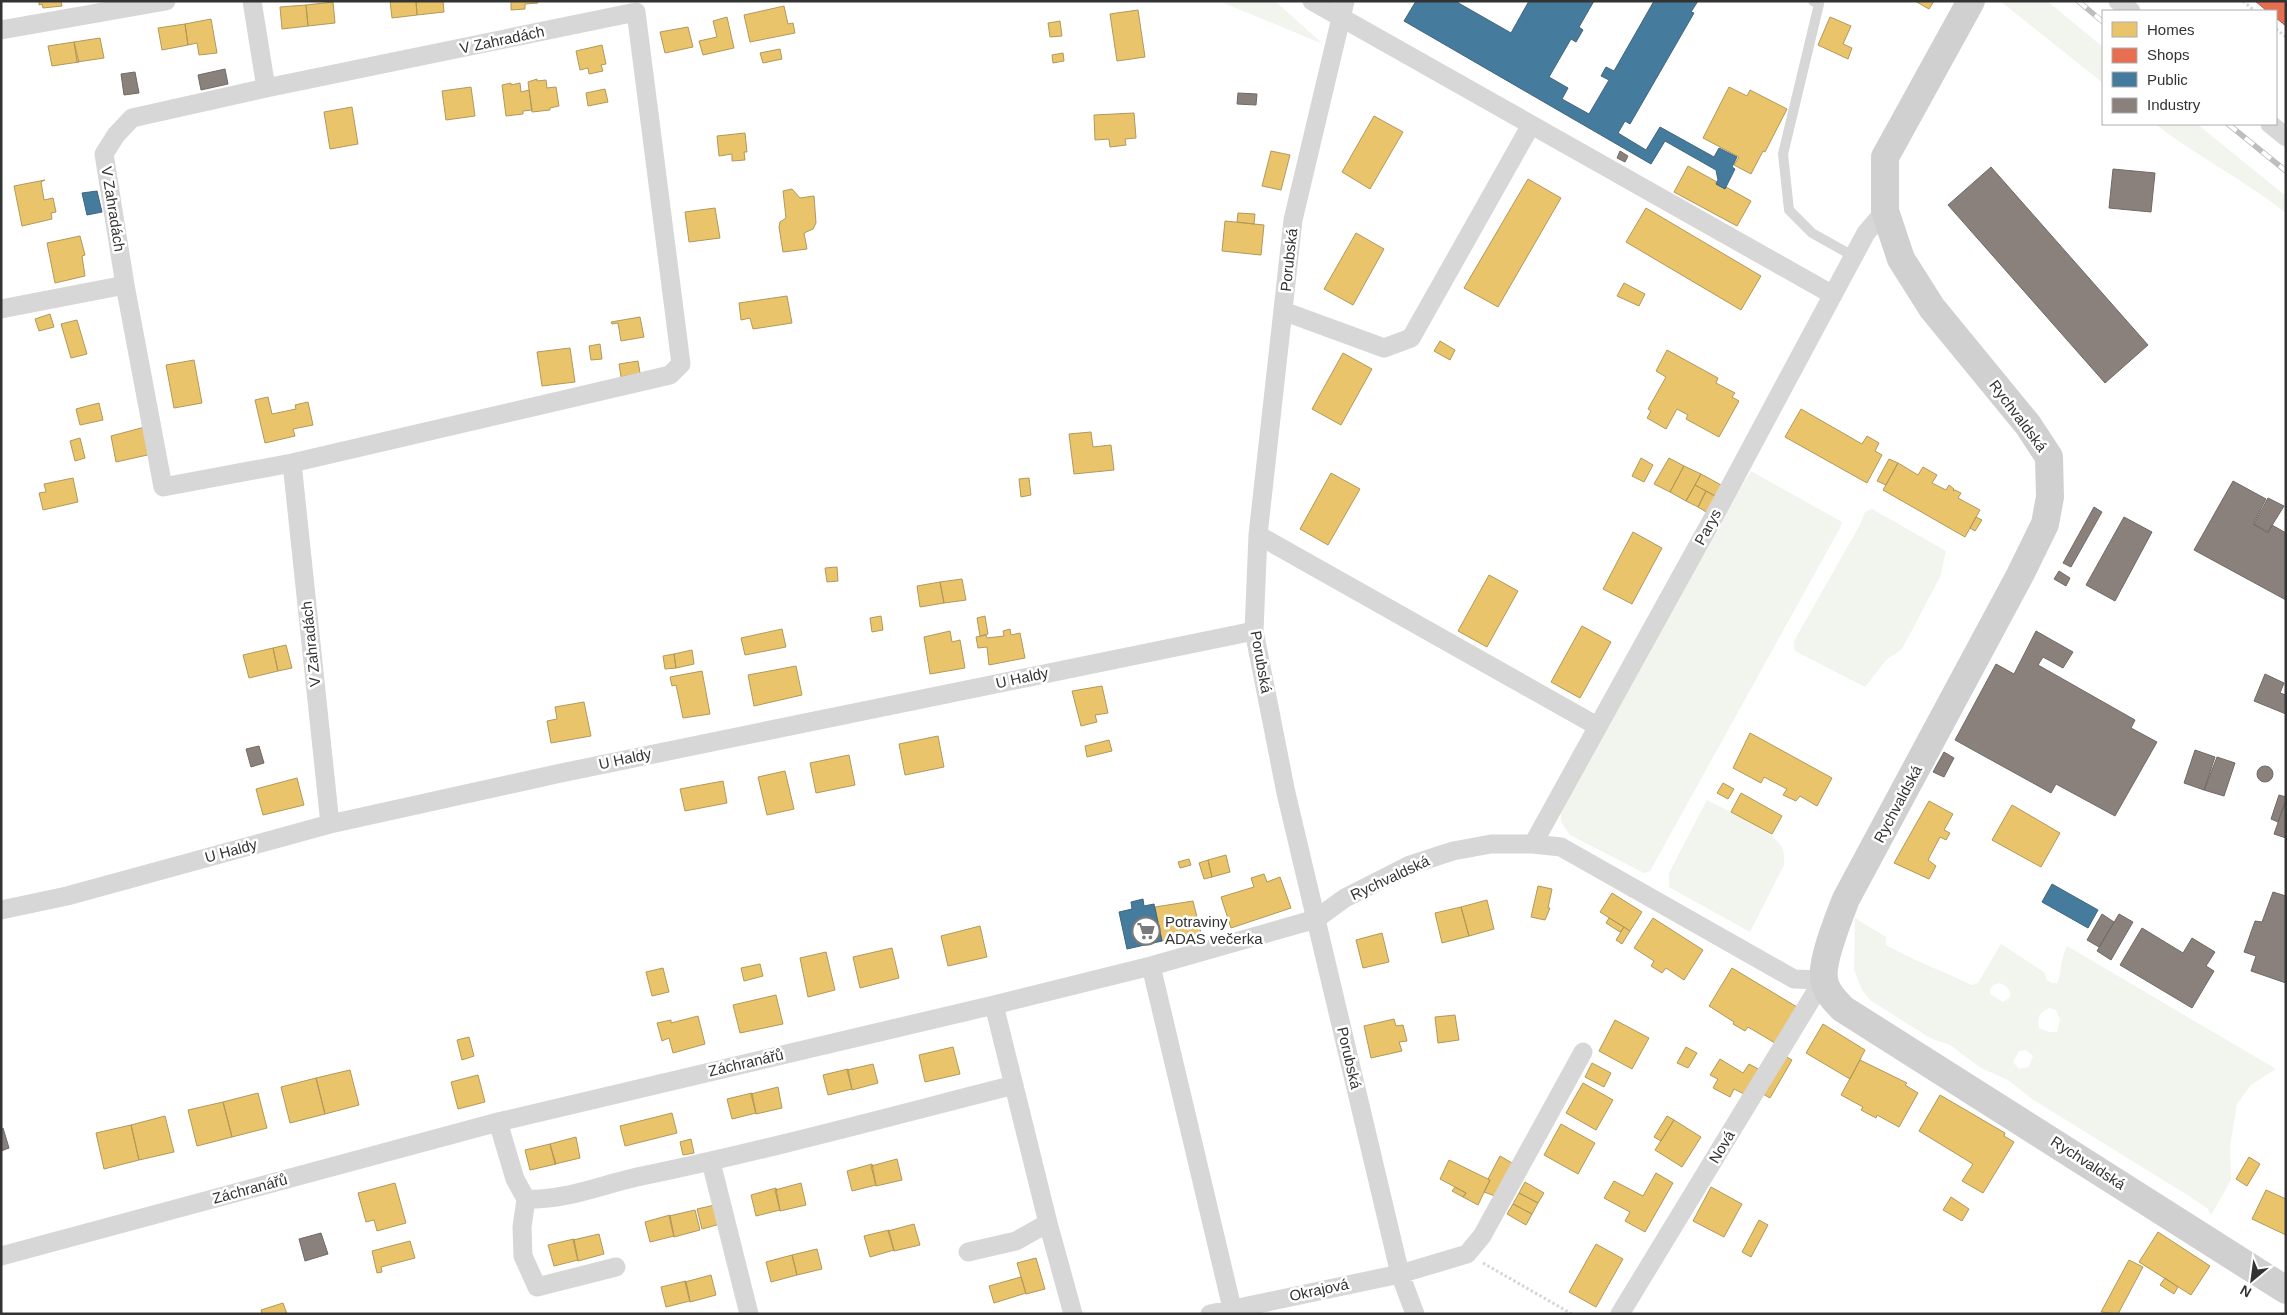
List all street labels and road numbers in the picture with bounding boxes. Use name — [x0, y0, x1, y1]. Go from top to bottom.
street label: V Zahradách — [458, 22, 546, 57]
street label: V Zahradách — [98, 165, 129, 253]
street label: Porubská — [1277, 227, 1300, 292]
street label: Rychvaldská — [1986, 377, 2051, 455]
street label: Parys — [1691, 506, 1724, 548]
street label: V Zahradách — [298, 600, 323, 688]
street label: Porubská — [1248, 629, 1275, 695]
street label: U Haldy — [994, 664, 1050, 691]
street label: U Haldy — [597, 745, 653, 772]
street label: Rychvaldská — [1870, 762, 1925, 845]
street label: U Haldy — [203, 835, 259, 866]
street label: Rychvaldská — [1348, 852, 1433, 903]
street label: Porubská — [1334, 1025, 1365, 1091]
street label: Záchranářů — [707, 1046, 785, 1079]
street label: Nová — [1705, 1127, 1738, 1166]
street label: Rychvaldská — [2048, 1132, 2129, 1193]
street label: Záchranářů — [211, 1170, 289, 1207]
street label: Okrajová — [1288, 1275, 1351, 1304]

